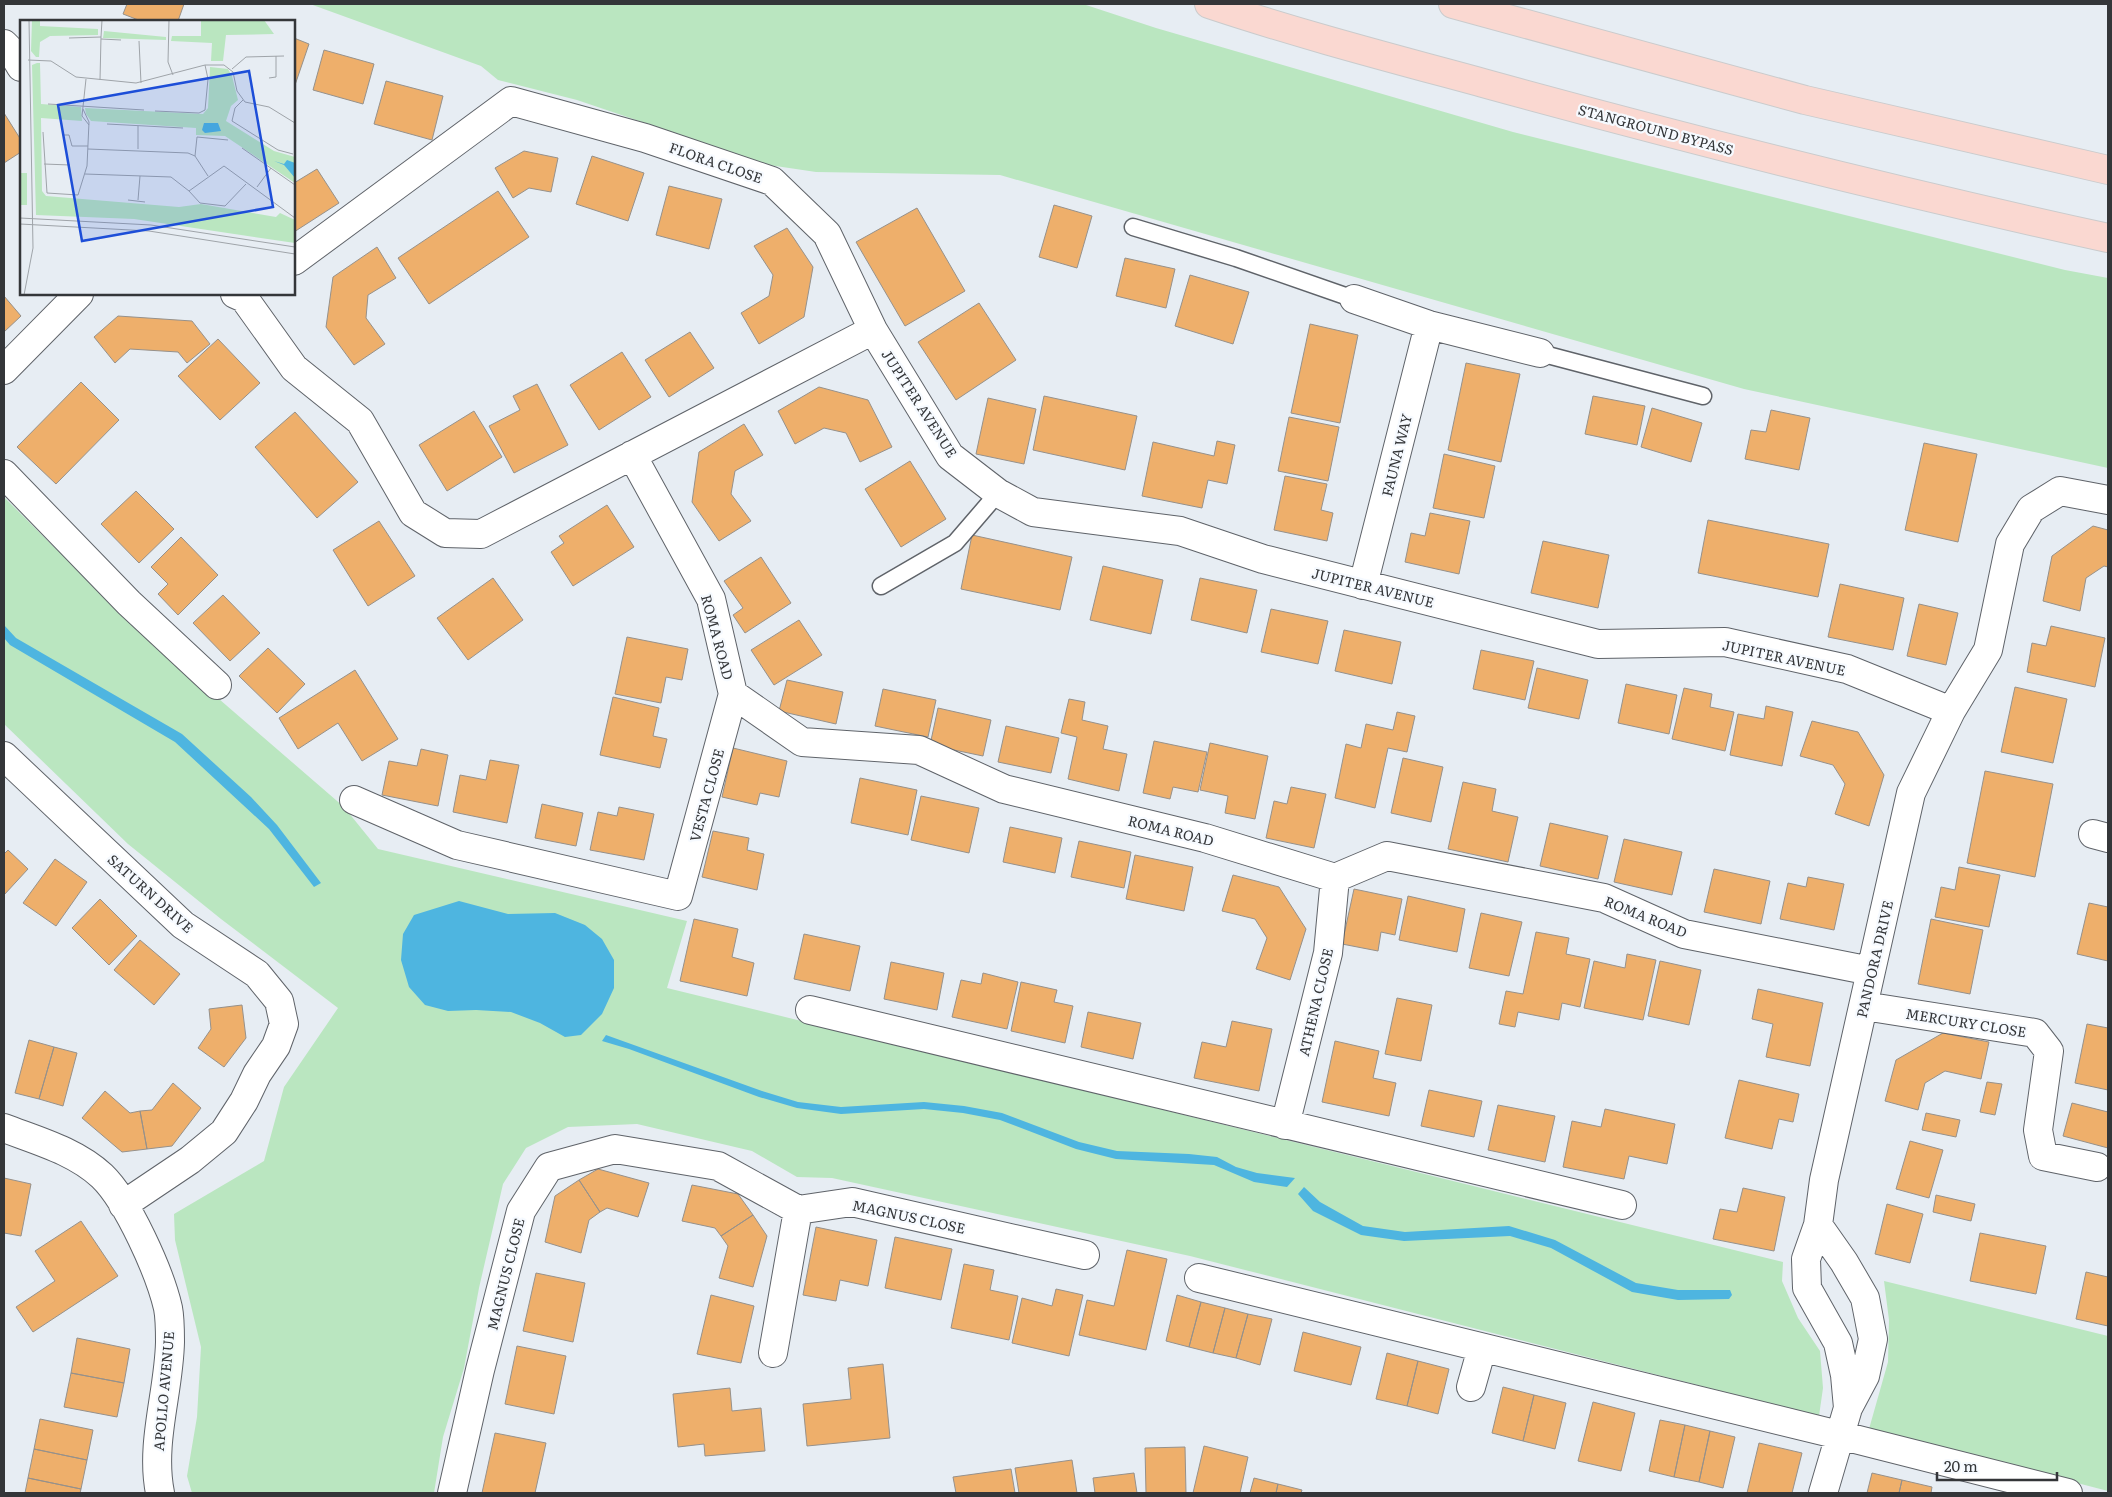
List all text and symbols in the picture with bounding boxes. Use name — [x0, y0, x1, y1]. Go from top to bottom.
inset map — [20, 20, 295, 295]
street label: STANGROUND BYPASS — [1576, 99, 1736, 159]
street label: FLORA CLOSE — [667, 137, 765, 187]
street label: JUPITER AVENUE — [877, 345, 963, 461]
street label: FAUNA WAY — [1376, 412, 1416, 498]
street label: JUPITER AVENUE — [1310, 562, 1436, 612]
street label: ROMA ROAD — [697, 592, 739, 682]
street label: JUPITER AVENUE — [1721, 634, 1848, 680]
street label: VESTA CLOSE — [684, 746, 728, 844]
street label: ROMA ROAD — [1126, 810, 1216, 850]
street label: SATURN DRIVE — [104, 849, 198, 937]
street label: ROMA ROAD — [1602, 890, 1691, 942]
street label: PANDORA DRIVE — [1851, 898, 1897, 1020]
street label: ATHENA CLOSE — [1293, 946, 1337, 1058]
street label: MERCURY CLOSE — [1904, 1003, 2028, 1041]
street label: MAGNUS CLOSE — [851, 1194, 967, 1238]
street label: MAGNUS CLOSE — [481, 1216, 529, 1332]
street label: APOLLO AVENUE — [148, 1330, 178, 1452]
scale bar — [1937, 1450, 2057, 1482]
text: 20 m — [1944, 1454, 1978, 1477]

